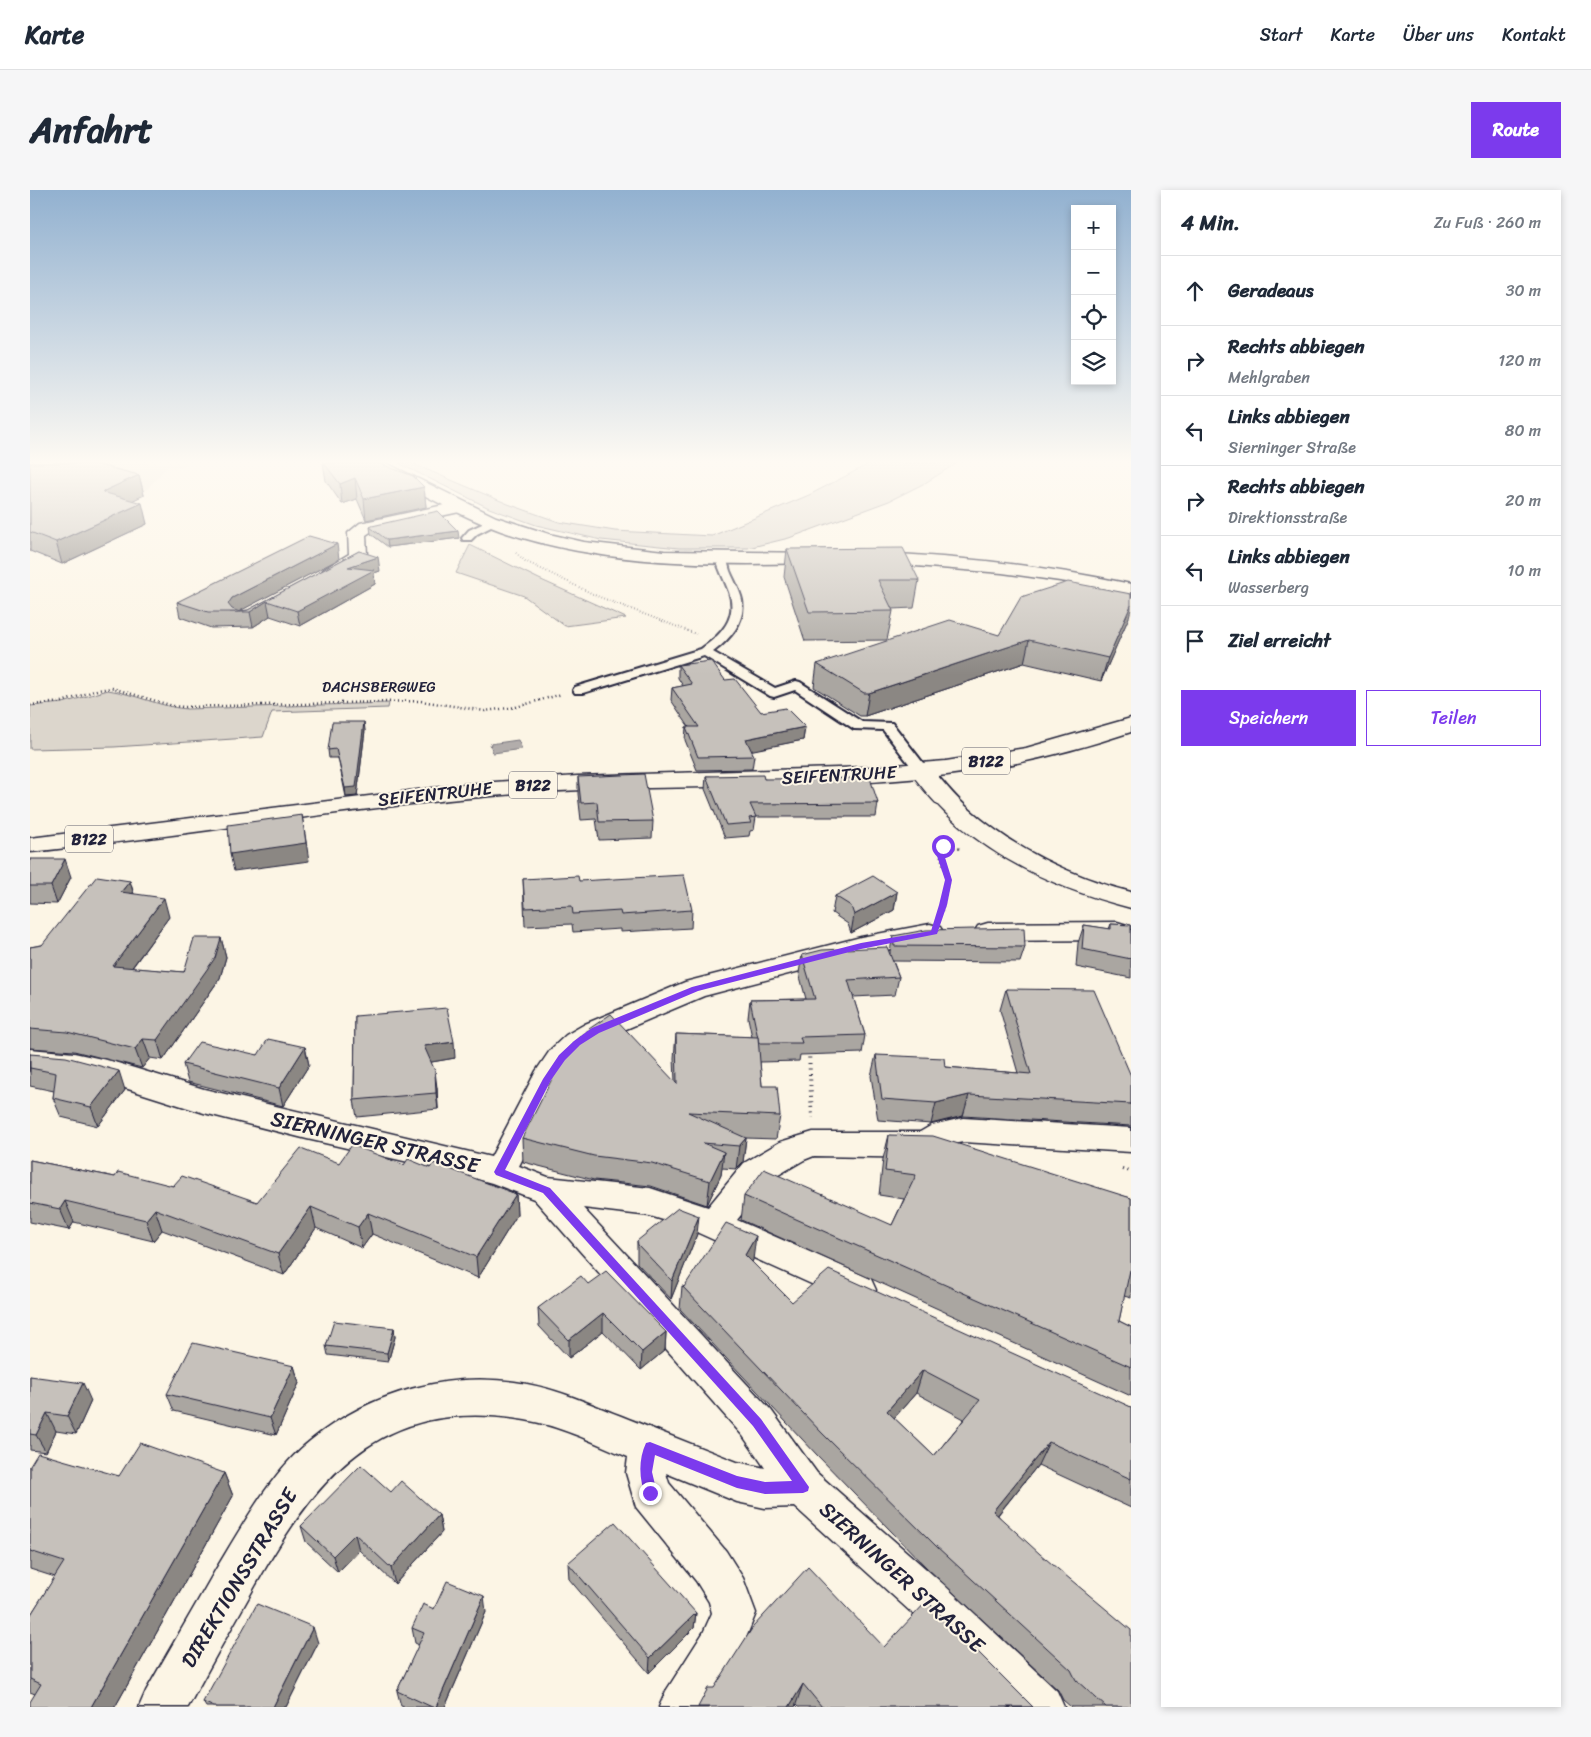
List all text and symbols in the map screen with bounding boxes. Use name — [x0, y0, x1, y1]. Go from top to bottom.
text: Karte — [25, 14, 84, 56]
text: Start — [1260, 19, 1303, 51]
text: Karte — [1331, 19, 1375, 51]
text: Über uns — [1403, 19, 1474, 51]
text: Kontakt — [1502, 19, 1566, 51]
text: Anfahrt — [30, 99, 153, 161]
button: Route — [1471, 102, 1561, 158]
text: 4 Min. — [1181, 204, 1240, 242]
map controls — [1071, 205, 1116, 385]
button: + — [1071, 205, 1116, 250]
text: Zu Fuß · 260 m — [1434, 208, 1541, 237]
button: − — [1071, 250, 1116, 295]
text: Geradeaus — [1228, 274, 1314, 307]
text: 30 m — [1506, 276, 1541, 305]
icon: ahead — [1181, 277, 1209, 305]
button: locate — [1071, 295, 1116, 340]
text: Rechts abbiegen — [1228, 330, 1365, 363]
button: layers — [1071, 340, 1116, 385]
text: 120 m — [1498, 346, 1541, 375]
icon: right — [1181, 347, 1209, 375]
text: Mehlgraben — [1228, 363, 1310, 392]
text: Links abbiegen — [1228, 400, 1350, 433]
text: 80 m — [1505, 416, 1541, 445]
icon: left — [1181, 417, 1209, 445]
text: Sierninger Straße — [1228, 433, 1356, 462]
text: Rechts abbiegen — [1228, 470, 1365, 503]
text: 20 m — [1505, 486, 1541, 515]
icon: right — [1181, 487, 1209, 515]
text: Direktionsstraße — [1228, 503, 1347, 532]
text: Links abbiegen — [1228, 540, 1350, 573]
text: 10 m — [1508, 556, 1541, 585]
icon: left — [1181, 557, 1209, 585]
text: Wasserberg — [1228, 573, 1309, 602]
text: Ziel erreicht — [1228, 624, 1331, 657]
icon: arrive — [1181, 627, 1209, 655]
street label: DACHSBERGWEG — [322, 674, 436, 700]
button: Speichern — [1181, 690, 1356, 746]
button: Teilen — [1366, 690, 1541, 746]
road number: B122 — [962, 748, 1010, 774]
street label: SEIFENTRUHE — [781, 756, 898, 794]
street label: SEIFENTRUHE — [376, 772, 495, 816]
road number: B122 — [509, 772, 557, 798]
road number: B122 — [65, 826, 113, 852]
route start — [932, 835, 955, 858]
street label: SIERNINGER STRASSE — [267, 1100, 484, 1185]
street label: DIREKTIONSSTRASSE — [170, 1480, 309, 1675]
route end — [639, 1482, 662, 1505]
street label: SIERNINGER STRASSE — [810, 1492, 995, 1663]

